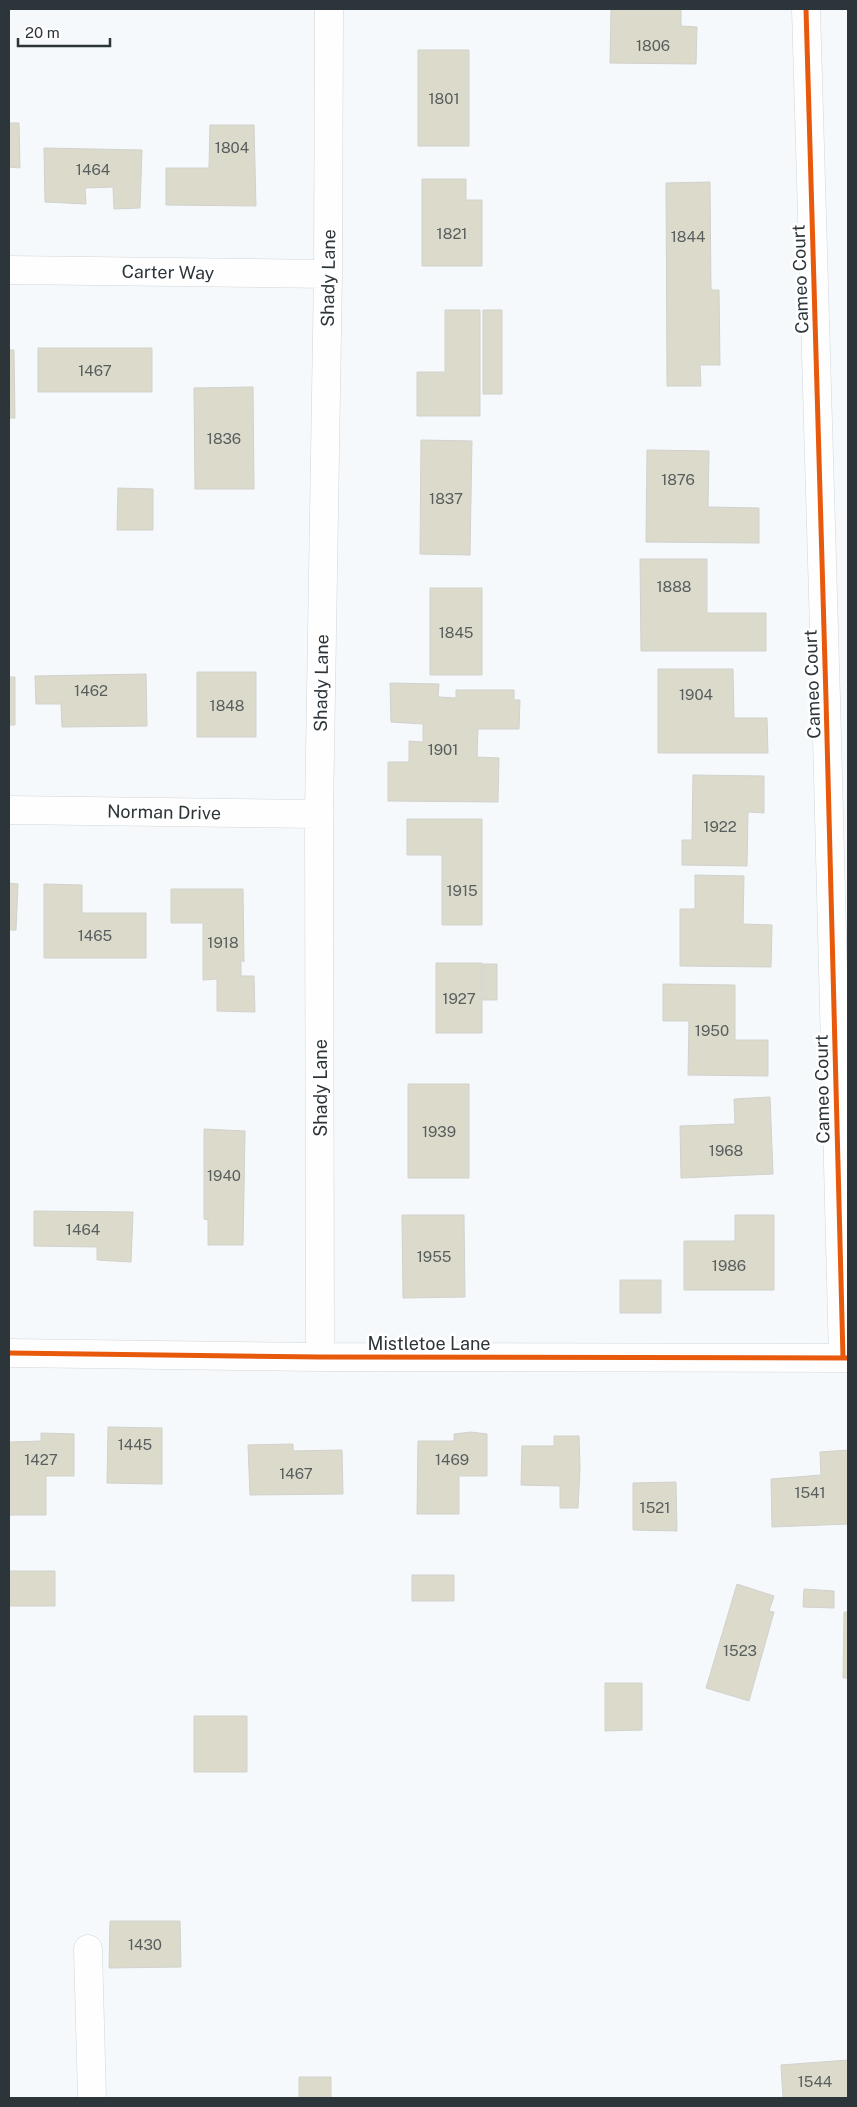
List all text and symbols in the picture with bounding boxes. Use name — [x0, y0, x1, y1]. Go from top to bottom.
scale bar — [18, 15, 110, 47]
text: 20 m — [25, 24, 60, 41]
house number: 1806 — [636, 37, 670, 54]
house number: 1801 — [428, 90, 460, 107]
house number: 1804 — [215, 139, 249, 156]
house number: 1464 — [76, 161, 110, 178]
street label: Cameo Court — [788, 224, 812, 334]
house number: 1821 — [437, 225, 467, 242]
house number: 1844 — [671, 228, 705, 245]
street label: Shady Lane — [317, 229, 339, 327]
street label: Carter Way — [122, 261, 215, 283]
house number: 1467 — [78, 362, 112, 379]
house number: 1836 — [207, 430, 241, 447]
house number: 1876 — [661, 471, 695, 488]
house number: 1837 — [429, 490, 463, 507]
house number: 1888 — [656, 578, 692, 595]
house number: 1845 — [439, 624, 473, 641]
street label: Cameo Court — [800, 629, 824, 739]
street label: Shady Lane — [310, 634, 332, 732]
house number: 1462 — [74, 682, 108, 699]
house number: 1904 — [679, 686, 713, 703]
house number: 1848 — [210, 697, 244, 714]
house number: 1901 — [428, 741, 458, 758]
street label: Norman Drive — [107, 801, 221, 823]
house number: 1922 — [703, 818, 737, 835]
house number: 1915 — [446, 882, 478, 899]
house number: 1465 — [78, 927, 112, 944]
house number: 1918 — [207, 934, 239, 951]
house number: 1927 — [442, 990, 476, 1007]
house number: 1950 — [695, 1022, 729, 1039]
street label: Cameo Court — [811, 1034, 833, 1144]
street label: Shady Lane — [310, 1039, 331, 1137]
house number: 1939 — [422, 1123, 456, 1140]
house number: 1968 — [709, 1142, 743, 1159]
house number: 1940 — [207, 1167, 241, 1184]
house number: 1464 — [66, 1221, 100, 1238]
house number: 1955 — [417, 1248, 451, 1265]
house number: 1986 — [712, 1257, 746, 1274]
street label: Mistletoe Lane — [367, 1333, 491, 1354]
house number: 1445 — [118, 1436, 152, 1453]
house number: 1427 — [24, 1451, 58, 1468]
house number: 1469 — [435, 1451, 469, 1468]
house number: 1467 — [279, 1465, 313, 1482]
house number: 1541 — [794, 1484, 826, 1501]
house number: 1521 — [640, 1499, 670, 1516]
house number: 1523 — [723, 1642, 757, 1659]
house number: 1430 — [128, 1936, 162, 1953]
house number: 1544 — [798, 2073, 832, 2090]

